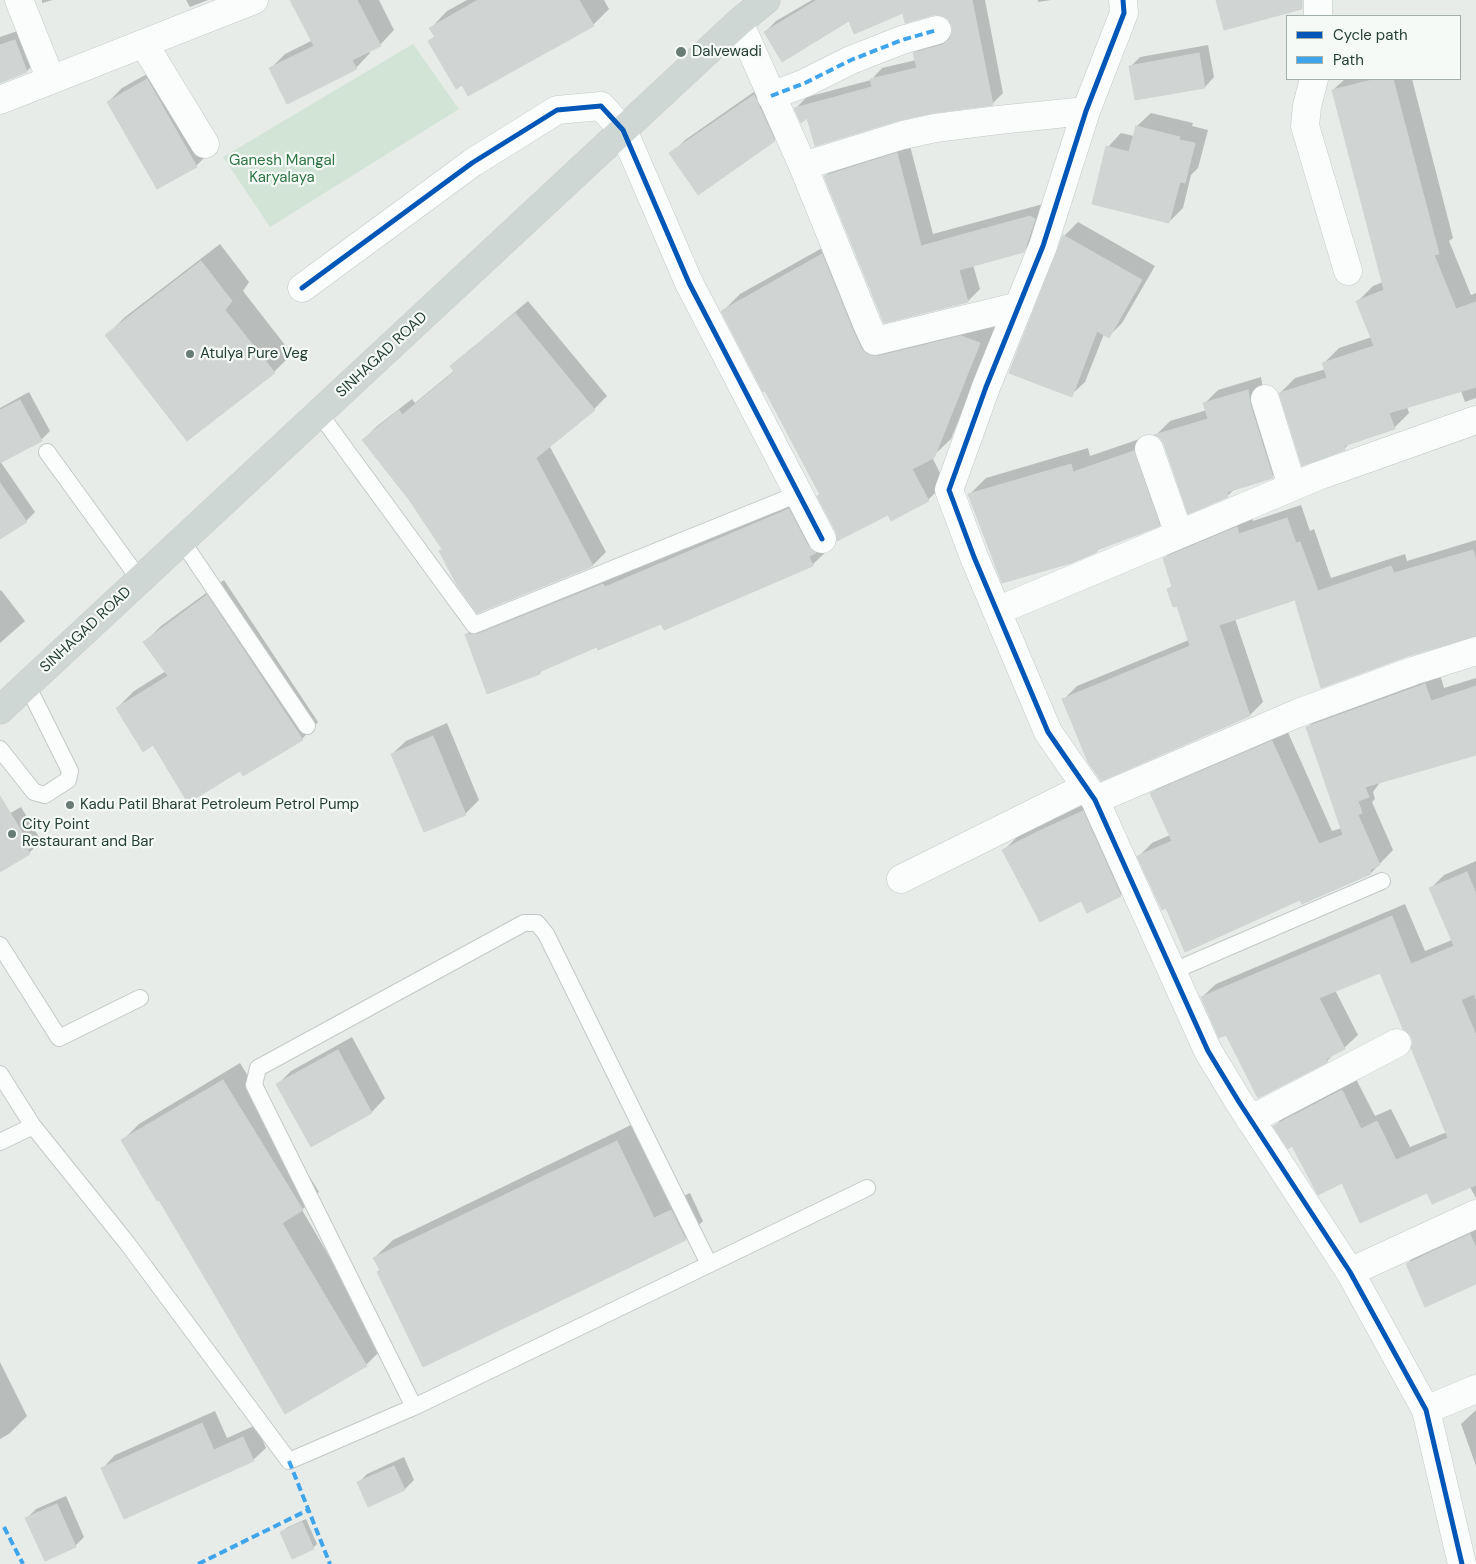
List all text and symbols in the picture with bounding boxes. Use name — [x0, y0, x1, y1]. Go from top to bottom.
legend — [1286, 15, 1461, 80]
text: Cycle path — [1333, 25, 1408, 45]
place label: Dalvewadi — [692, 43, 762, 61]
marker: Dalvewadi — [674, 45, 688, 59]
text: Path — [1333, 50, 1364, 70]
park label: Ganesh Mangal Karyalaya — [229, 152, 335, 187]
street label: SINHAGAD ROAD — [333, 308, 431, 402]
place label: Atulya Pure Veg — [200, 345, 308, 363]
marker: Atulya Pure Veg — [184, 348, 196, 360]
street label: SINHAGAD ROAD — [37, 583, 135, 677]
place label: Kadu Patil Bharat Petroleum Petrol Pump — [80, 796, 359, 814]
marker: Kadu Patil Bharat Petroleum Petrol Pump — [64, 799, 76, 811]
place label: City Point Restaurant and Bar — [22, 816, 154, 851]
marker: City Point Restaurant and Bar — [6, 828, 18, 840]

